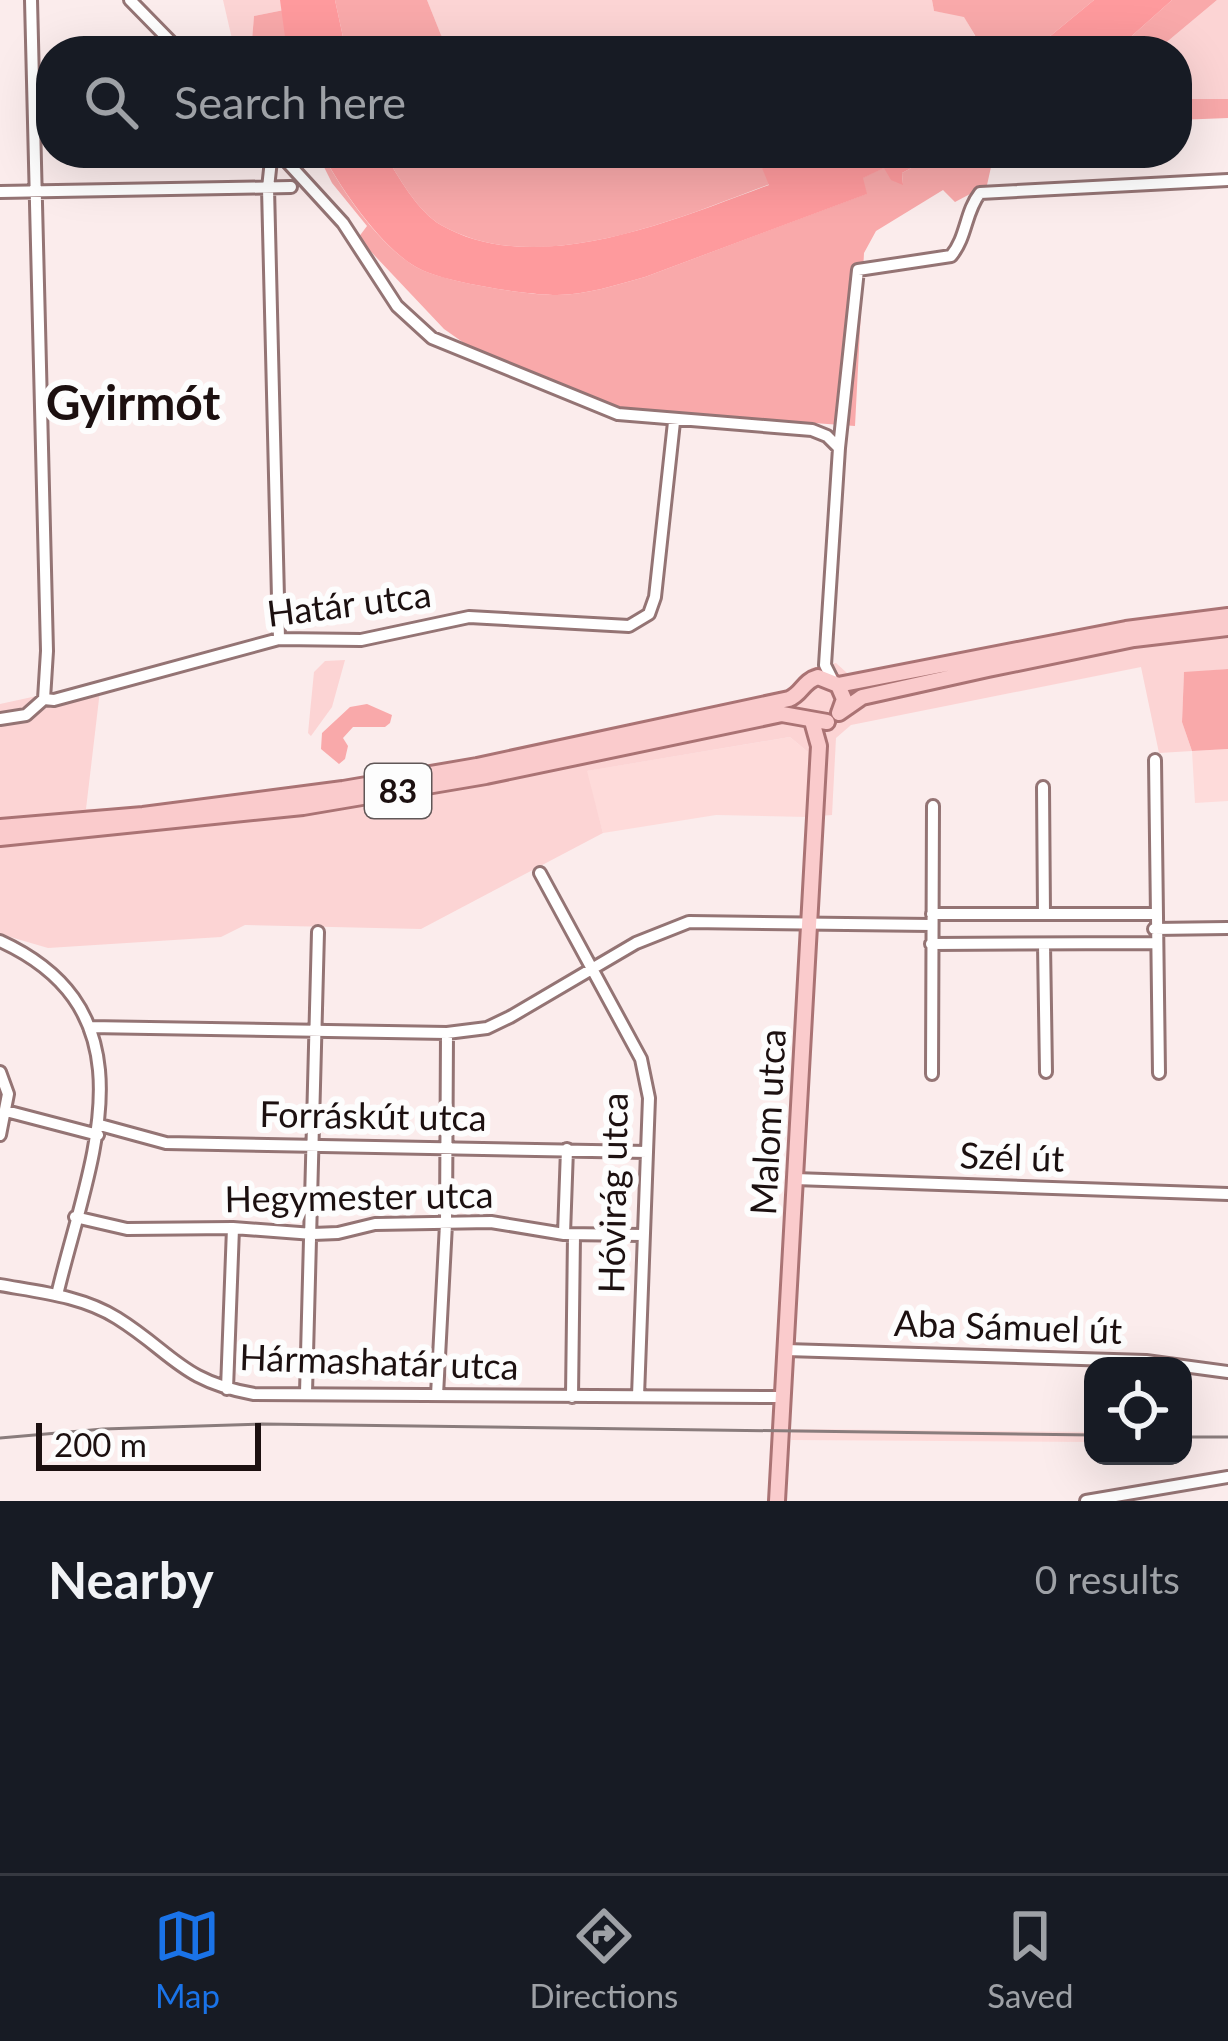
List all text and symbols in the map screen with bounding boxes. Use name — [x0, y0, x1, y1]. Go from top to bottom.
search box — [36, 36, 1192, 168]
icon: search — [78, 69, 144, 135]
text: Search here — [174, 75, 406, 129]
district label: Gyirmót — [46, 373, 220, 430]
street label: Határ utca — [264, 571, 433, 635]
road number: 83 — [365, 764, 431, 818]
street label: Malom utca — [740, 1028, 794, 1216]
street label: Forráskút utca — [259, 1091, 487, 1139]
street label: Hóvirág utca — [588, 1092, 636, 1294]
street label: Szél út — [959, 1132, 1065, 1180]
street label: Hegymester utca — [224, 1172, 494, 1220]
street label: Aba Sámuel út — [893, 1300, 1123, 1352]
street label: Hármashatár utca — [239, 1334, 519, 1388]
map controls — [1084, 1357, 1192, 1465]
button: locate — [1084, 1357, 1192, 1465]
scale bar — [36, 1417, 261, 1470]
text: 200 m — [54, 1424, 147, 1464]
text: Nearby — [48, 1549, 214, 1610]
text: 0 results — [1035, 1556, 1180, 1602]
tab: Map — [154, 1903, 220, 2015]
tab: Directions — [529, 1903, 678, 2015]
tab: Saved — [987, 1903, 1074, 2015]

